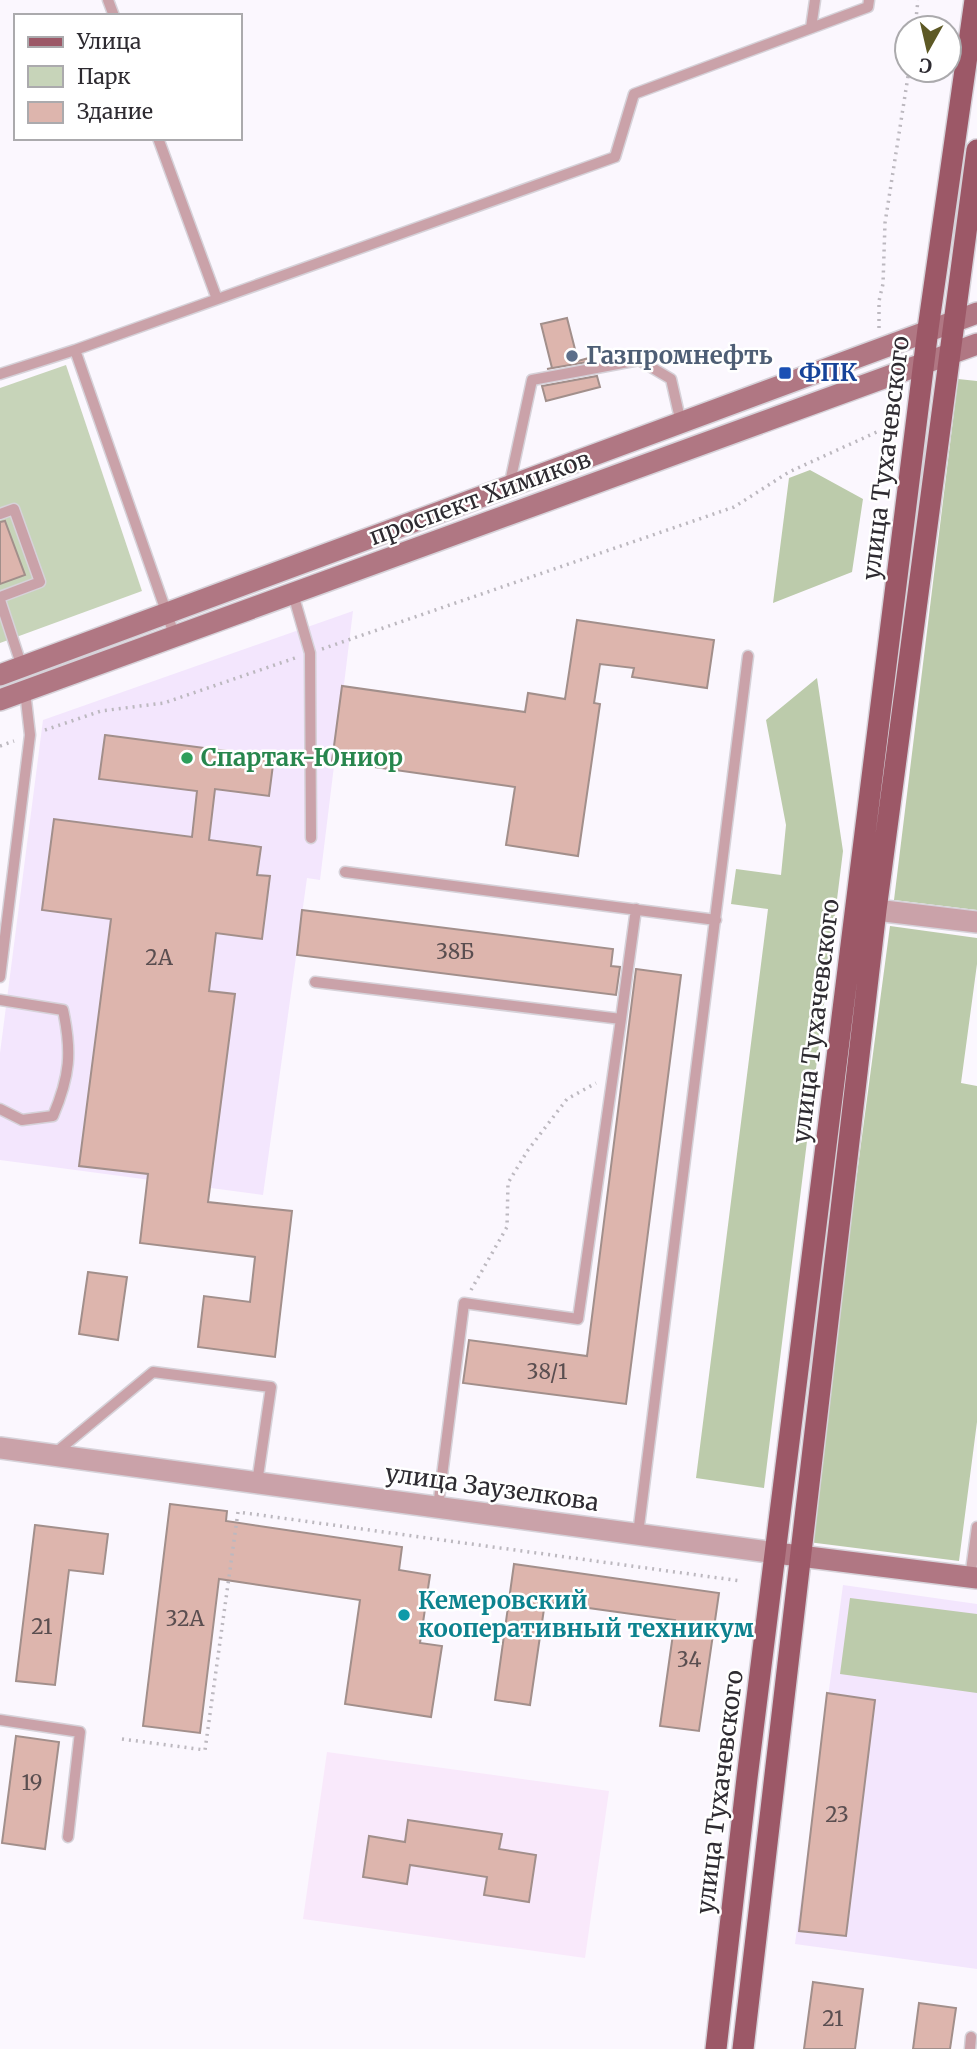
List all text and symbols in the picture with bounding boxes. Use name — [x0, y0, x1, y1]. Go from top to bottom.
legend — [14, 14, 242, 140]
north arrow — [893, 14, 963, 84]
text: Улица — [76, 28, 141, 55]
text: С — [918, 53, 934, 79]
text: Парк — [77, 63, 131, 90]
text: Здание — [77, 98, 153, 125]
street label: улица Тухачевского — [855, 334, 916, 582]
place label: Газпромнефть — [586, 340, 773, 371]
marker: Газпромнефть — [564, 348, 580, 364]
place label: ФПК — [799, 357, 858, 388]
marker: ФПК — [777, 365, 793, 381]
street label: проспект Химиков — [365, 443, 595, 552]
place label: Спартак-Юниор — [201, 742, 403, 773]
marker: Спартак-Юниор — [179, 750, 195, 766]
street label: улица Тухачевского — [785, 897, 846, 1145]
house number: 38Б — [436, 938, 474, 965]
house number: 2А — [145, 944, 173, 971]
house number: 38/1 — [527, 1358, 567, 1385]
street label: улица Заузелкова — [383, 1457, 601, 1518]
place label: Кемеровский кооперативный техникум — [418, 1585, 754, 1644]
house number: 32А — [166, 1605, 205, 1632]
marker: Кемеровский кооперативный техникум — [396, 1607, 412, 1623]
house number: 21 — [31, 1613, 53, 1640]
house number: 34 — [677, 1646, 701, 1673]
street label: улица Тухачевского — [689, 1668, 750, 1916]
house number: 19 — [21, 1769, 43, 1796]
house number: 23 — [825, 1801, 849, 1828]
house number: 21 — [822, 2005, 844, 2032]

